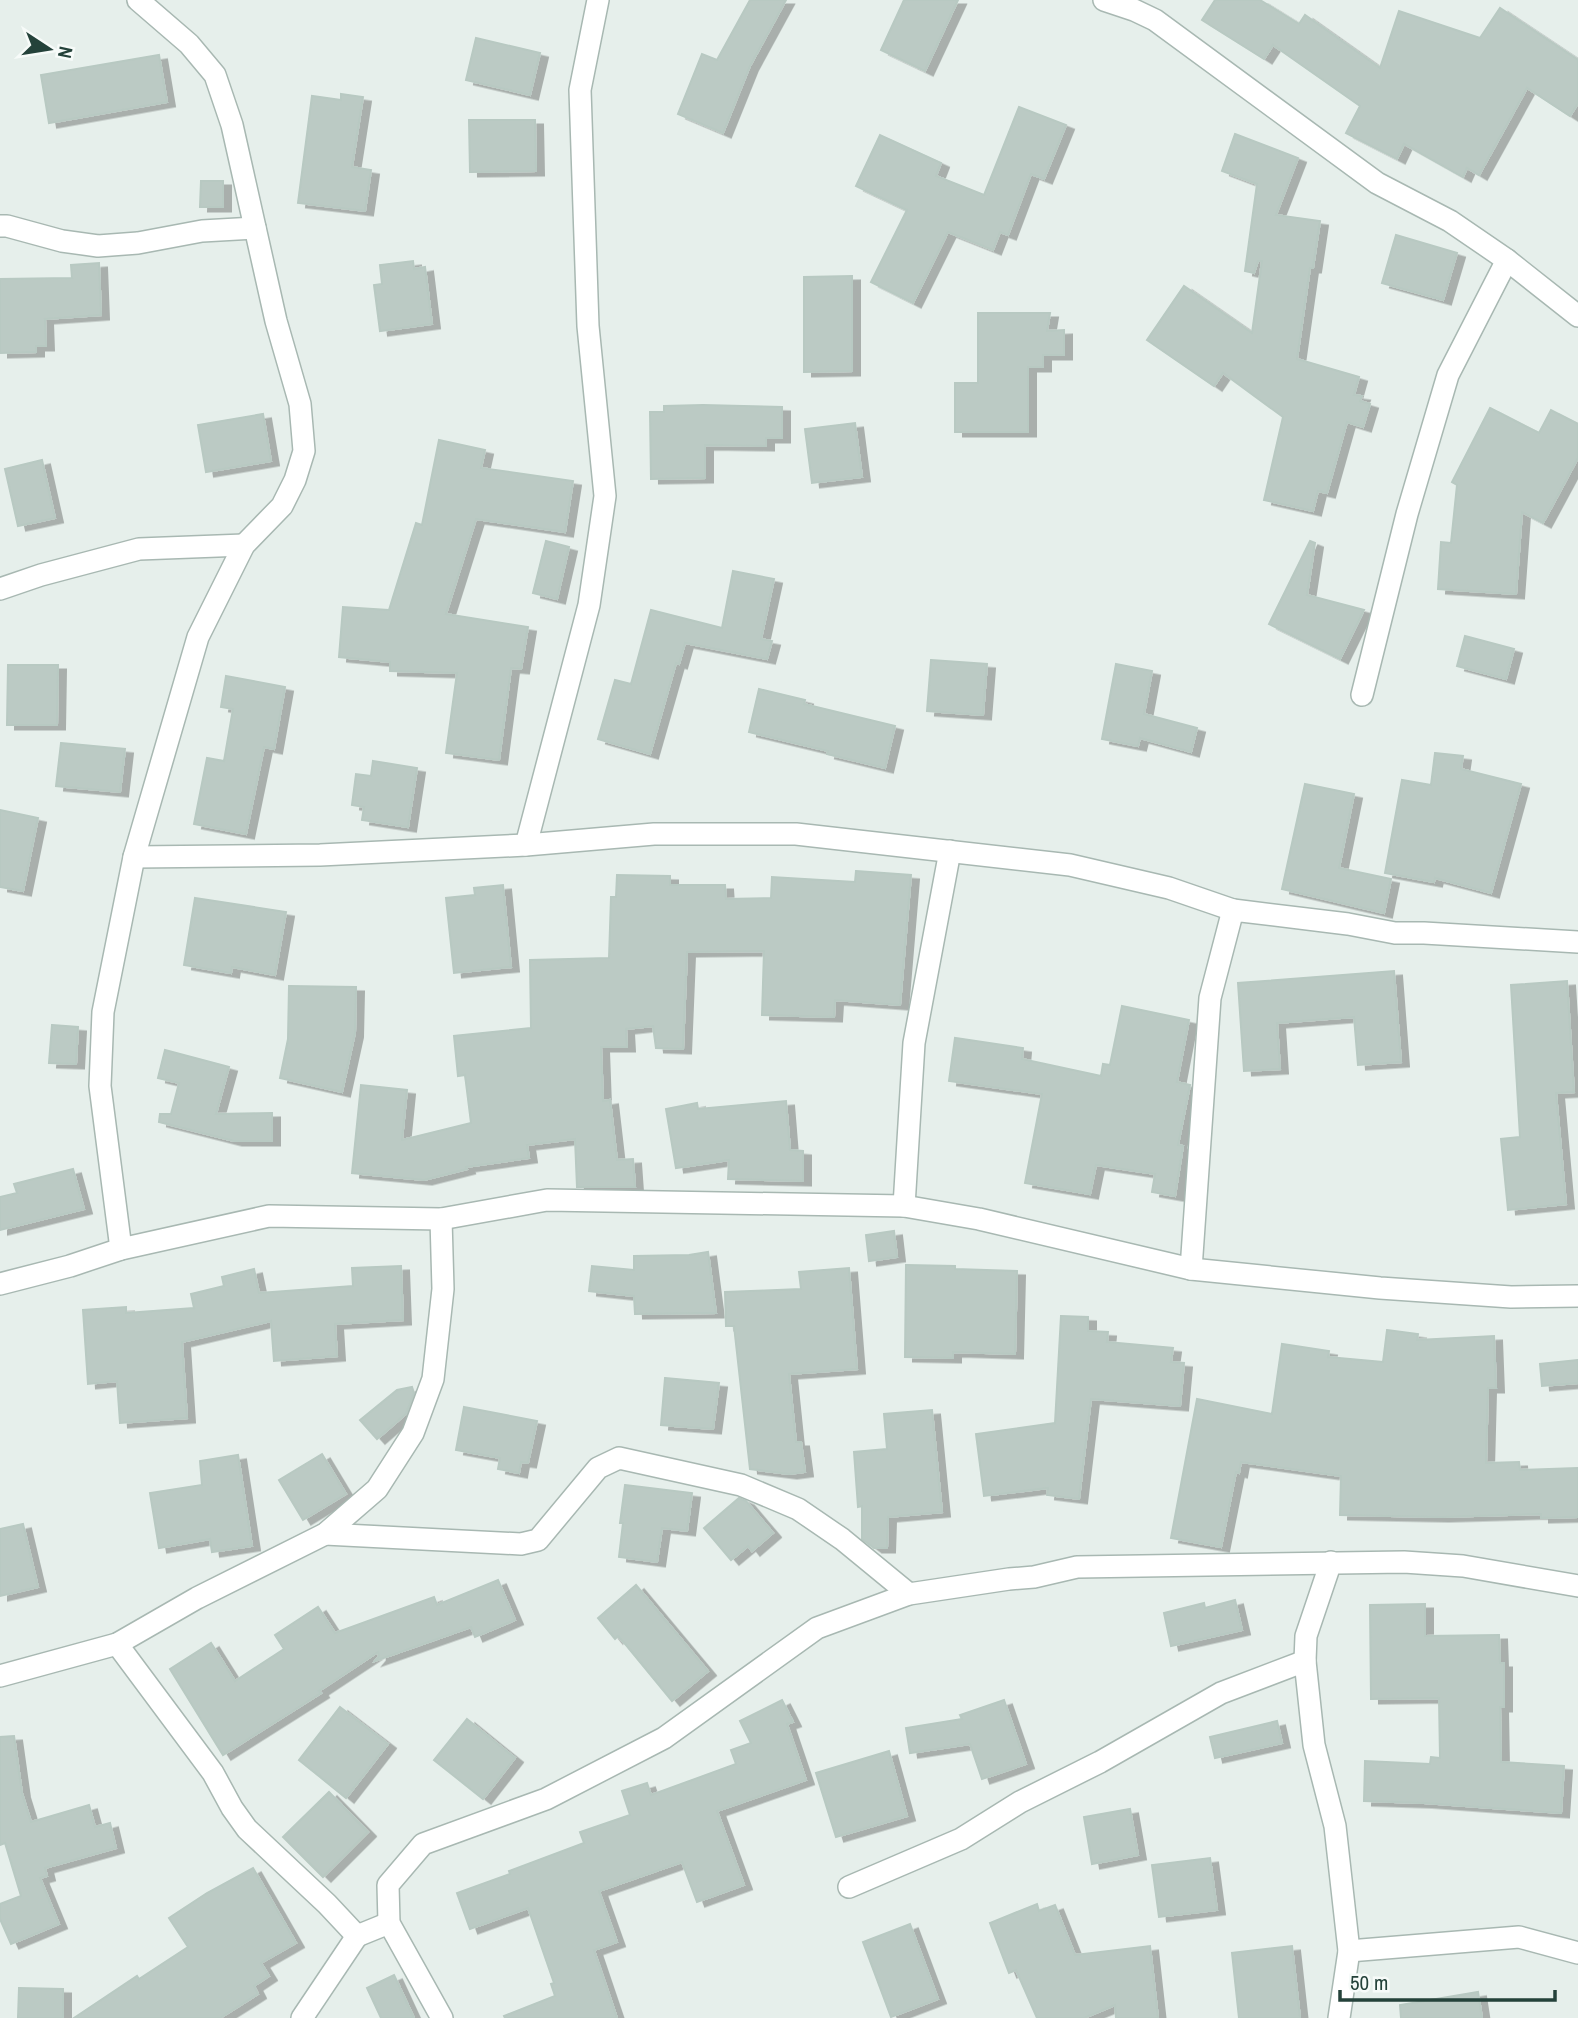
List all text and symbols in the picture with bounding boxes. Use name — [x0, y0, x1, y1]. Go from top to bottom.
north arrow — [14, 14, 84, 84]
text: N — [52, 44, 80, 61]
scale bar — [1340, 1958, 1555, 2002]
text: 50 m — [1350, 1968, 1388, 1997]

